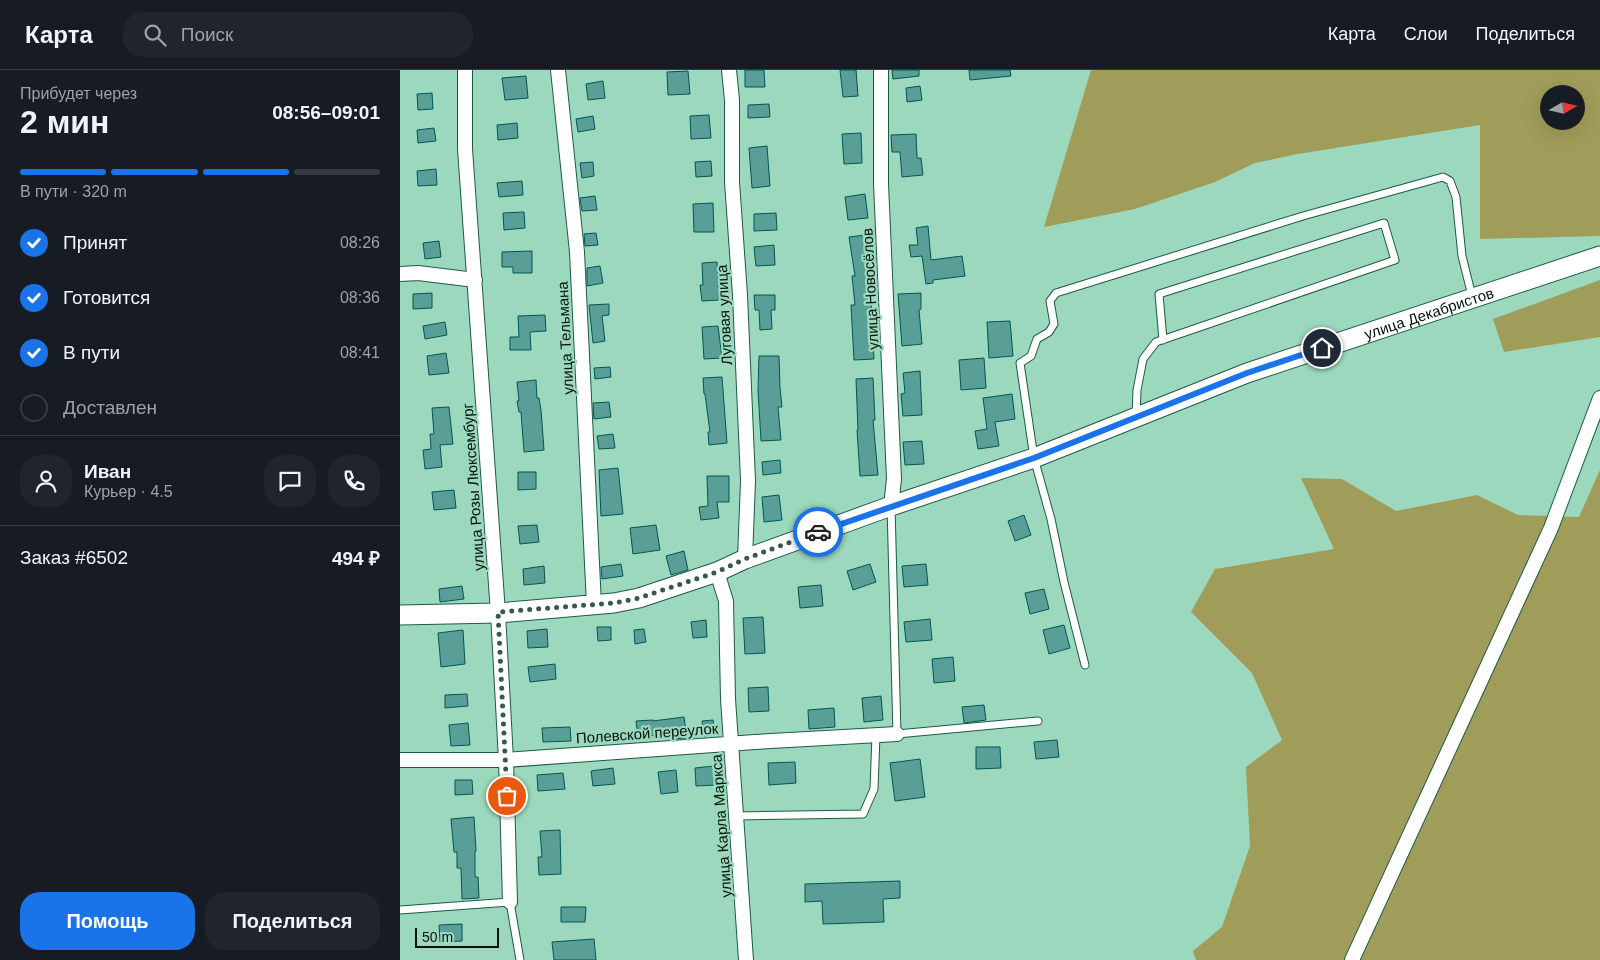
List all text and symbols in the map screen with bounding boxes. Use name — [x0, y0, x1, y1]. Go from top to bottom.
search box — [123, 12, 473, 57]
text: Карта — [25, 21, 93, 48]
icon: search — [141, 21, 169, 49]
text: Поиск — [181, 24, 233, 45]
text: Карта — [1328, 24, 1376, 44]
text: Слои — [1404, 24, 1448, 44]
text: Поделиться — [1476, 24, 1575, 44]
text: Прибудет через — [20, 85, 137, 102]
north arrow — [1540, 85, 1585, 130]
map controls — [1540, 85, 1585, 130]
text: 08:56–09:01 — [272, 102, 380, 123]
text: 2 мин — [20, 104, 109, 140]
text: В пути · 320 m — [20, 183, 127, 200]
street label: улица Новосёлов — [858, 228, 882, 350]
icon: check — [20, 229, 48, 257]
text: Принят — [63, 232, 127, 253]
text: 08:26 — [340, 234, 380, 251]
street label: Луговая улица — [713, 264, 735, 366]
street label: улица Тельмана — [554, 280, 576, 395]
street label: улица Декабристов — [1362, 283, 1496, 342]
icon: check — [20, 284, 48, 312]
text: Готовится — [63, 287, 150, 308]
text: 08:36 — [340, 289, 380, 306]
pin — [1301, 327, 1343, 369]
icon: home — [1308, 334, 1336, 362]
icon: check — [20, 339, 48, 367]
text: В пути — [63, 342, 120, 363]
text: 08:41 — [340, 344, 380, 361]
text: Доставлен — [63, 397, 157, 418]
street label: улица Розы Люксембург — [459, 402, 487, 571]
button: person — [20, 455, 72, 507]
button: chat — [264, 455, 316, 507]
button: phone — [328, 455, 380, 507]
text: Иван — [84, 461, 131, 482]
text: Курьер · 4.5 — [84, 483, 173, 500]
courier — [793, 507, 843, 557]
icon: car — [804, 518, 832, 546]
text: Заказ #6502 — [20, 547, 128, 568]
text: 494 ₽ — [332, 548, 380, 569]
street label: Полевской переулок — [575, 720, 719, 746]
street label: улица Карла Маркса — [707, 753, 734, 898]
pin — [486, 775, 528, 817]
icon: bag — [493, 782, 521, 810]
button: Помощь — [20, 892, 195, 950]
button: Поделиться — [205, 892, 380, 950]
scale bar — [415, 925, 499, 948]
text: 50 m — [422, 929, 453, 945]

